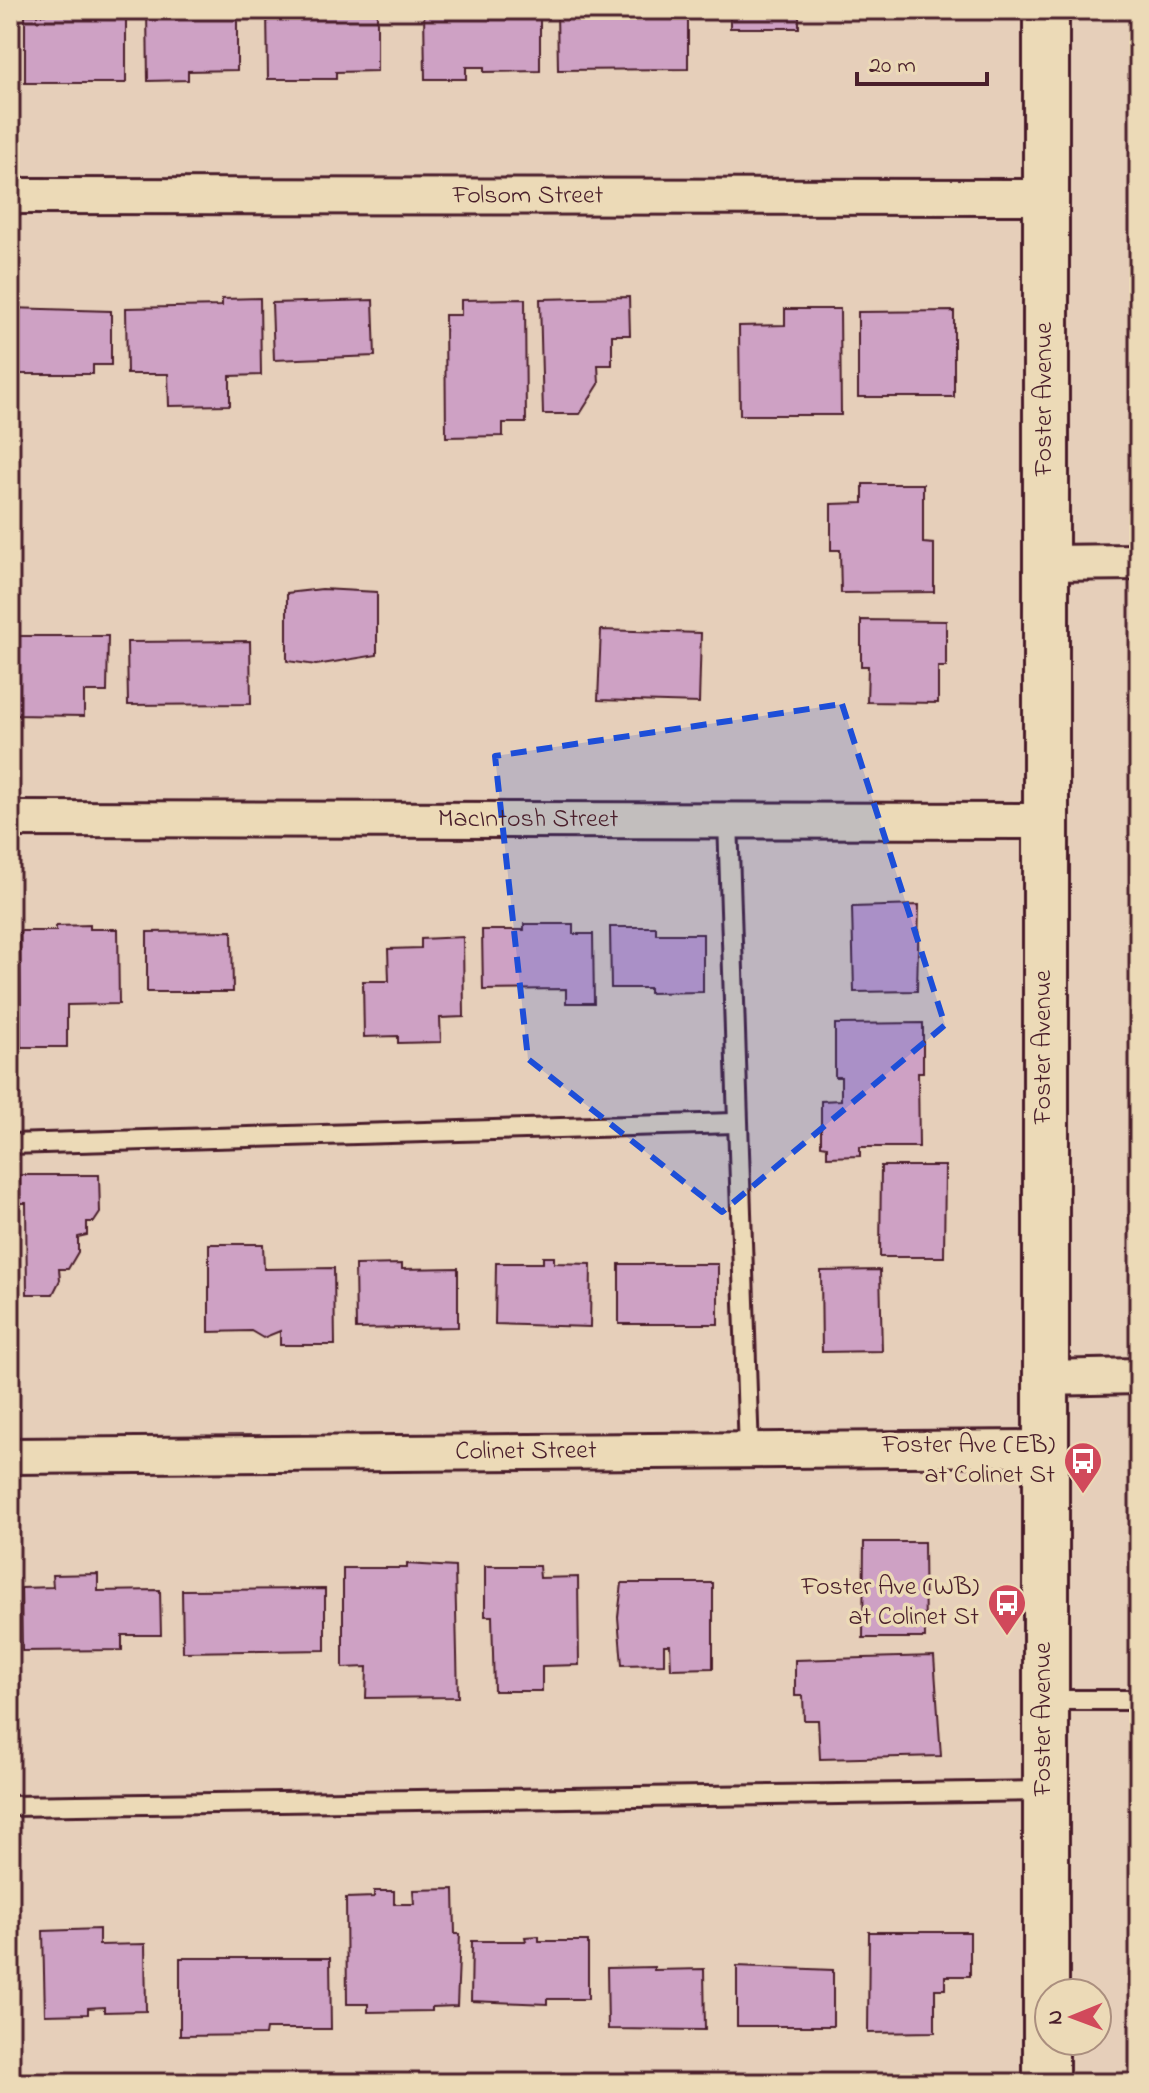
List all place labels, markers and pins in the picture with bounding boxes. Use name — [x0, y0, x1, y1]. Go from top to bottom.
place label: Foster Ave (EB) at Colinet St — [881, 1427, 1055, 1495]
bus stop icon: Foster Ave (EB) at Colinet St — [1062, 1440, 1104, 1495]
place label: Foster Ave (WB) at Colinet St — [801, 1569, 979, 1637]
bus stop icon: Foster Ave (WB) at Colinet St — [986, 1582, 1028, 1637]

